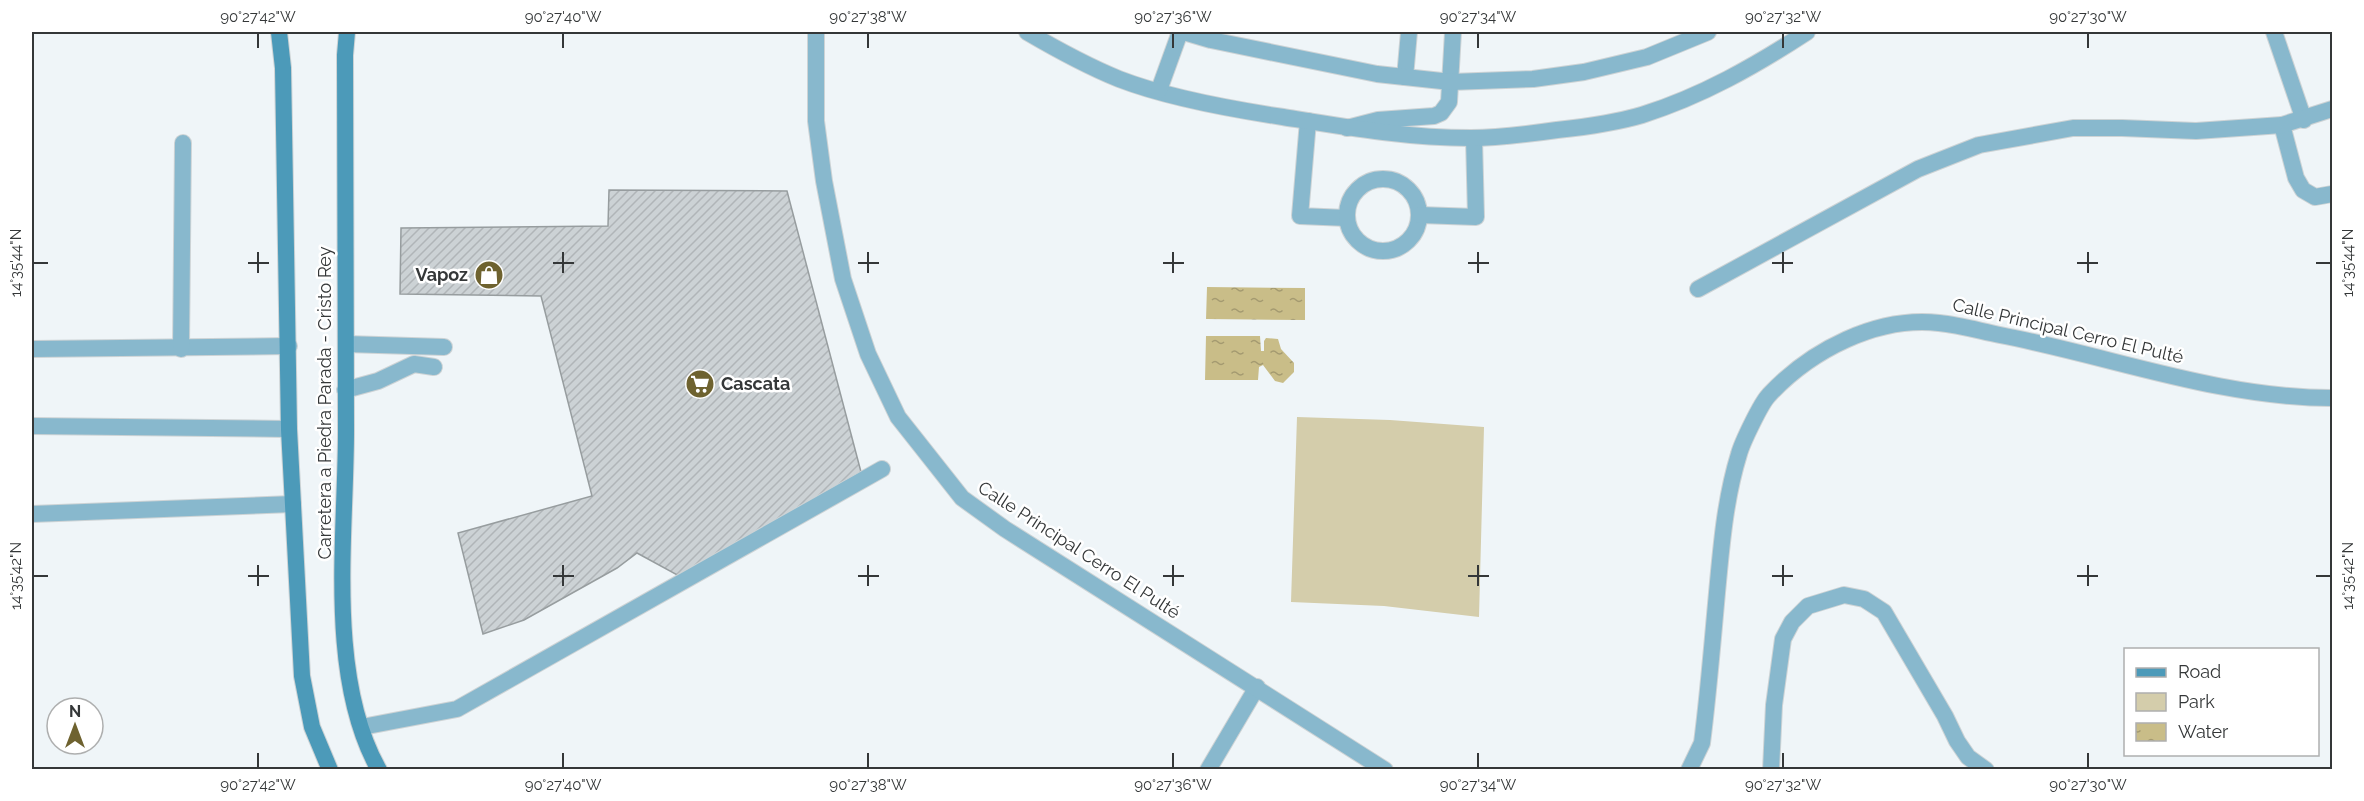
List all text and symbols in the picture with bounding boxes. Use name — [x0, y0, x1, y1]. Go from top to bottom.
text: 90°27'42"W — [220, 8, 296, 26]
text: 90°27'40"W — [525, 8, 602, 26]
text: 90°27'38"W — [829, 8, 907, 26]
text: 90°27'36"W — [1134, 8, 1212, 26]
text: 90°27'34"W — [1440, 8, 1517, 26]
text: 90°27'32"W — [1745, 8, 1821, 26]
text: 90°27'30"W — [2049, 8, 2127, 26]
text: 14°35'44"N — [7, 229, 25, 297]
text: 14°35'44"N — [2339, 229, 2357, 297]
street label: Carretera a Piedra Parada - Cristo Rey — [314, 246, 335, 559]
shop icon: Vapoz — [473, 259, 505, 291]
place label: Vapoz — [415, 264, 468, 285]
street label: Calle Principal Cerro El Pulté — [1951, 294, 2186, 367]
supermarket icon: Cascata — [684, 368, 716, 400]
place label: Cascata — [721, 373, 790, 394]
street label: Calle Principal Cerro El Pulté — [974, 476, 1184, 623]
text: 14°35'42"N — [7, 542, 25, 610]
text: 14°35'42"N — [2339, 542, 2357, 610]
legend — [2124, 648, 2319, 756]
text: Road — [2178, 661, 2221, 682]
text: Park — [2178, 691, 2215, 712]
north arrow — [45, 696, 105, 756]
text: N — [69, 702, 81, 721]
text: Water — [2178, 721, 2229, 742]
text: 90°27'42"W — [220, 776, 296, 794]
text: 90°27'40"W — [525, 776, 602, 794]
text: 90°27'38"W — [829, 776, 907, 794]
text: 90°27'36"W — [1134, 776, 1212, 794]
text: 90°27'34"W — [1440, 776, 1517, 794]
text: 90°27'32"W — [1745, 776, 1821, 794]
text: 90°27'30"W — [2049, 776, 2127, 794]

